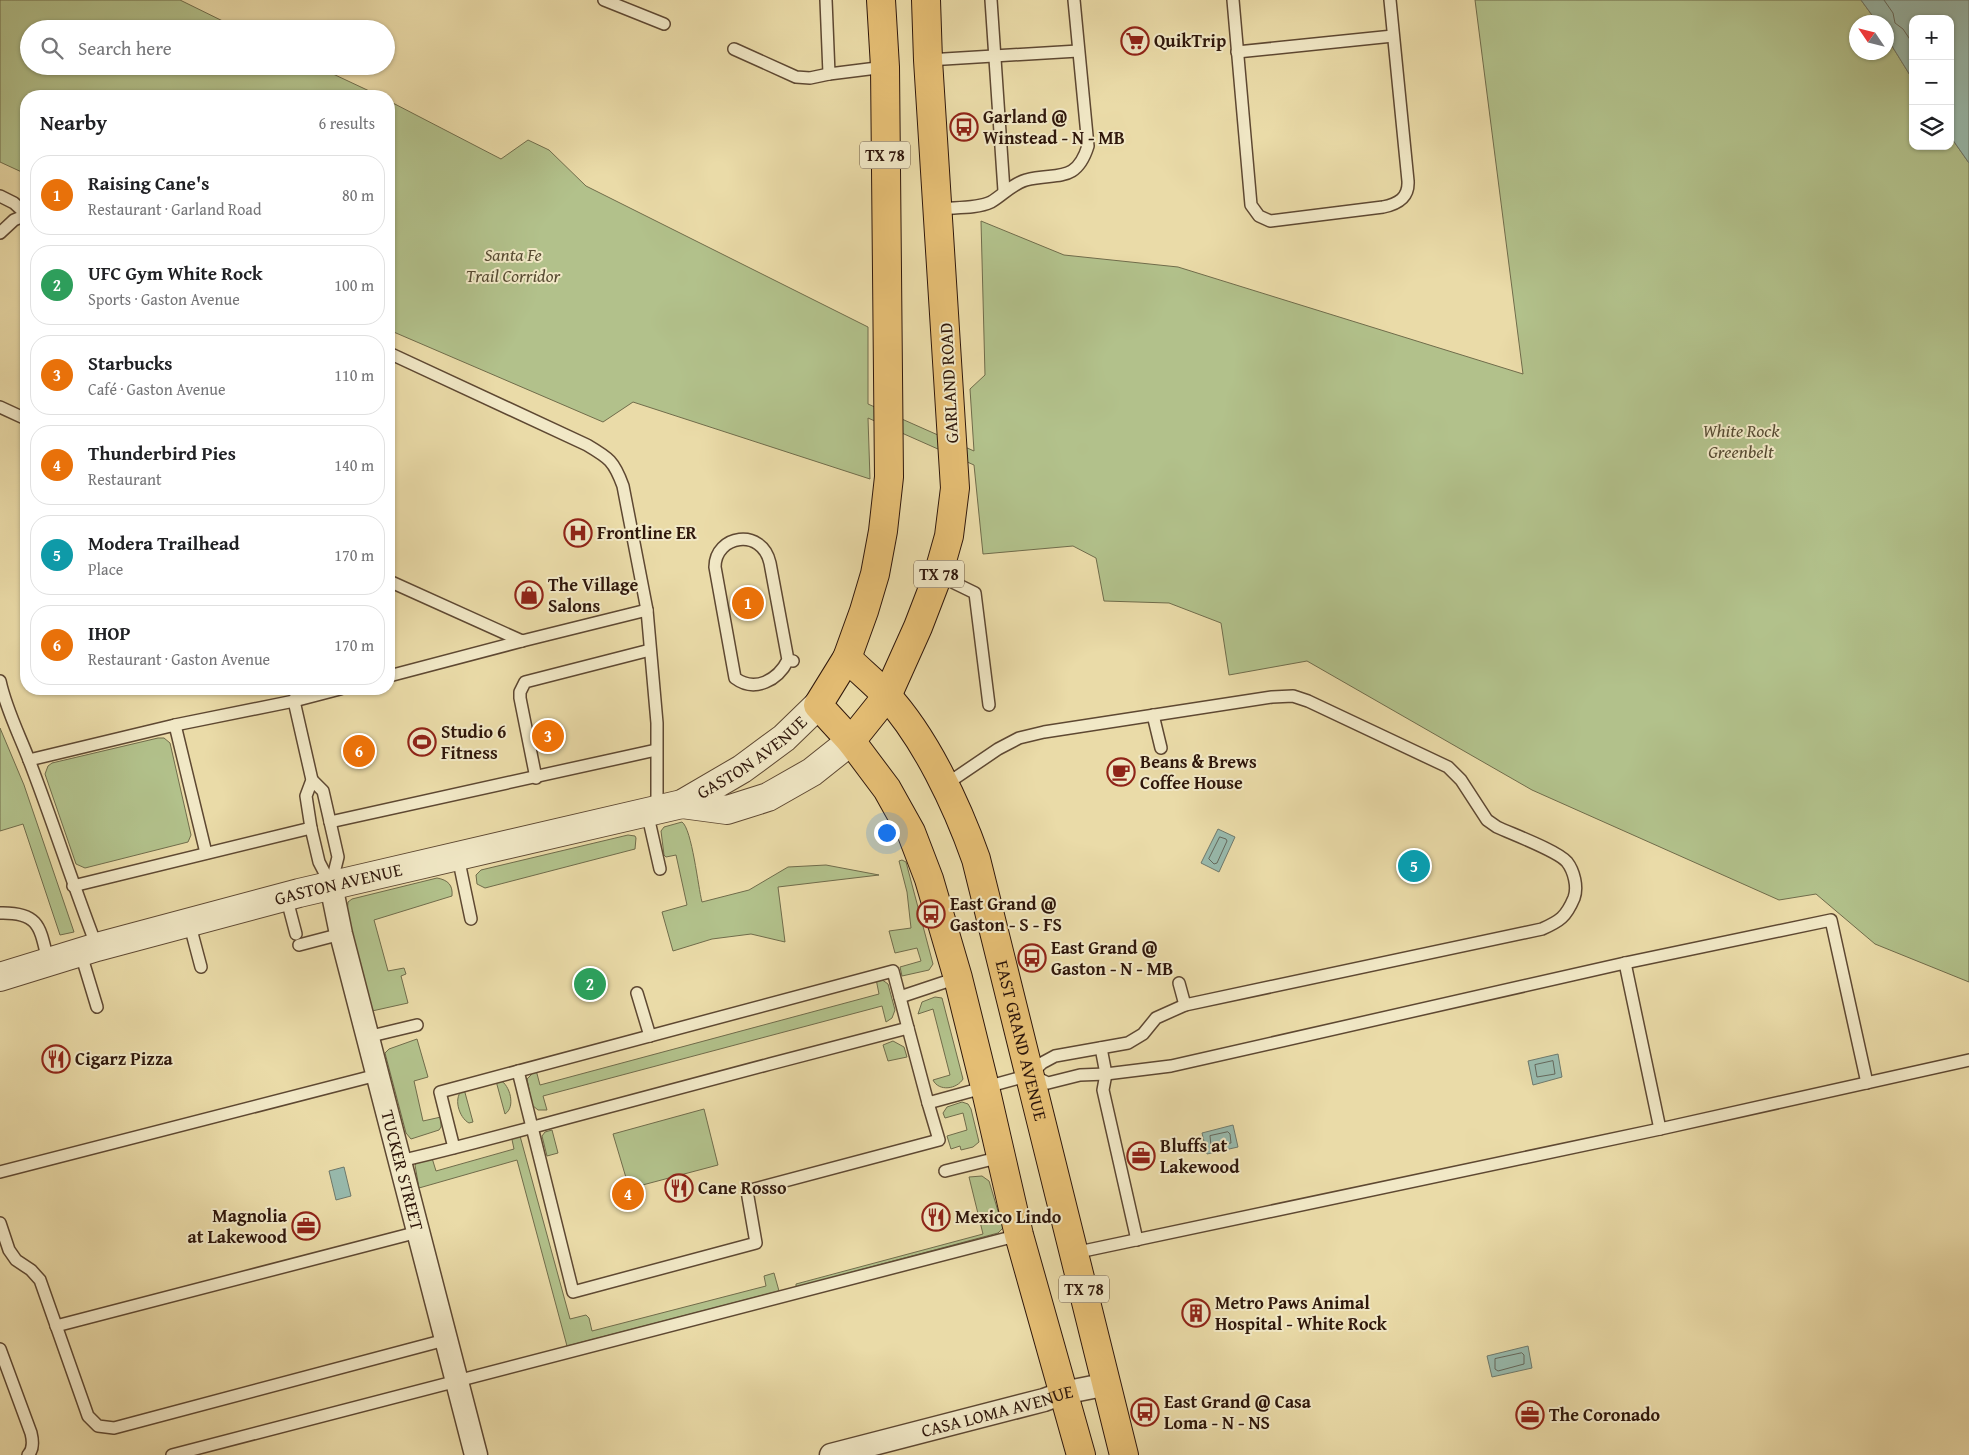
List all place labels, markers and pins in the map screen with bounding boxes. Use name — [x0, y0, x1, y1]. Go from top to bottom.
supermarket icon: QuikTrip — [1120, 26, 1150, 56]
place label: QuikTrip — [1154, 27, 1226, 54]
place label: Garland @ Winstead - N - MB — [983, 103, 1125, 151]
bus stop icon: Garland @ Winstead - N - MB — [949, 112, 979, 142]
hospital icon: Frontline ER — [563, 518, 593, 548]
place label: Frontline ER — [597, 519, 698, 546]
place label: The Village Salons — [548, 571, 639, 619]
shop icon: The Village Salons — [514, 580, 544, 610]
pin: 1 — [732, 584, 764, 622]
pin: 3 — [532, 717, 564, 755]
place label: Studio 6 Fitness — [441, 718, 506, 766]
sports icon: Studio 6 Fitness — [407, 727, 437, 757]
pin: 6 — [343, 732, 375, 770]
place label: Beans & Brews Coffee House — [1140, 748, 1257, 796]
cafe icon: Beans & Brews Coffee House — [1106, 757, 1136, 787]
pin: 5 — [1398, 847, 1430, 885]
place label: East Grand @ Gaston - S - FS — [950, 890, 1062, 938]
bus stop icon: East Grand @ Gaston - S - FS — [916, 899, 946, 929]
place label: East Grand @ Gaston - N - MB — [1051, 934, 1173, 982]
bus stop icon: East Grand @ Gaston - N - MB — [1017, 943, 1047, 973]
pin: 2 — [574, 965, 606, 1003]
restaurant icon: Cigarz Pizza — [41, 1044, 71, 1074]
place label: Cigarz Pizza — [75, 1045, 173, 1072]
place label: Bluffs at Lakewood — [1160, 1132, 1240, 1180]
office icon: Bluffs at Lakewood — [1126, 1141, 1156, 1171]
restaurant icon: Cane Rosso — [664, 1173, 694, 1203]
place label: Cane Rosso — [698, 1174, 787, 1201]
pin: 4 — [612, 1175, 644, 1213]
place label: Magnolia at Lakewood — [188, 1202, 288, 1250]
restaurant icon: Mexico Lindo — [921, 1202, 951, 1232]
place label: Mexico Lindo — [955, 1203, 1062, 1230]
office icon: Magnolia at Lakewood — [291, 1211, 321, 1241]
place label: Metro Paws Animal Hospital - White Rock — [1215, 1289, 1388, 1337]
building icon: Metro Paws Animal Hospital - White Rock — [1181, 1298, 1211, 1328]
place label: East Grand @ Casa Loma - N - NS — [1164, 1388, 1312, 1436]
bus stop icon: East Grand @ Casa Loma - N - NS — [1130, 1397, 1160, 1427]
office icon: The Coronado — [1515, 1400, 1545, 1430]
place label: The Coronado — [1549, 1401, 1661, 1428]

